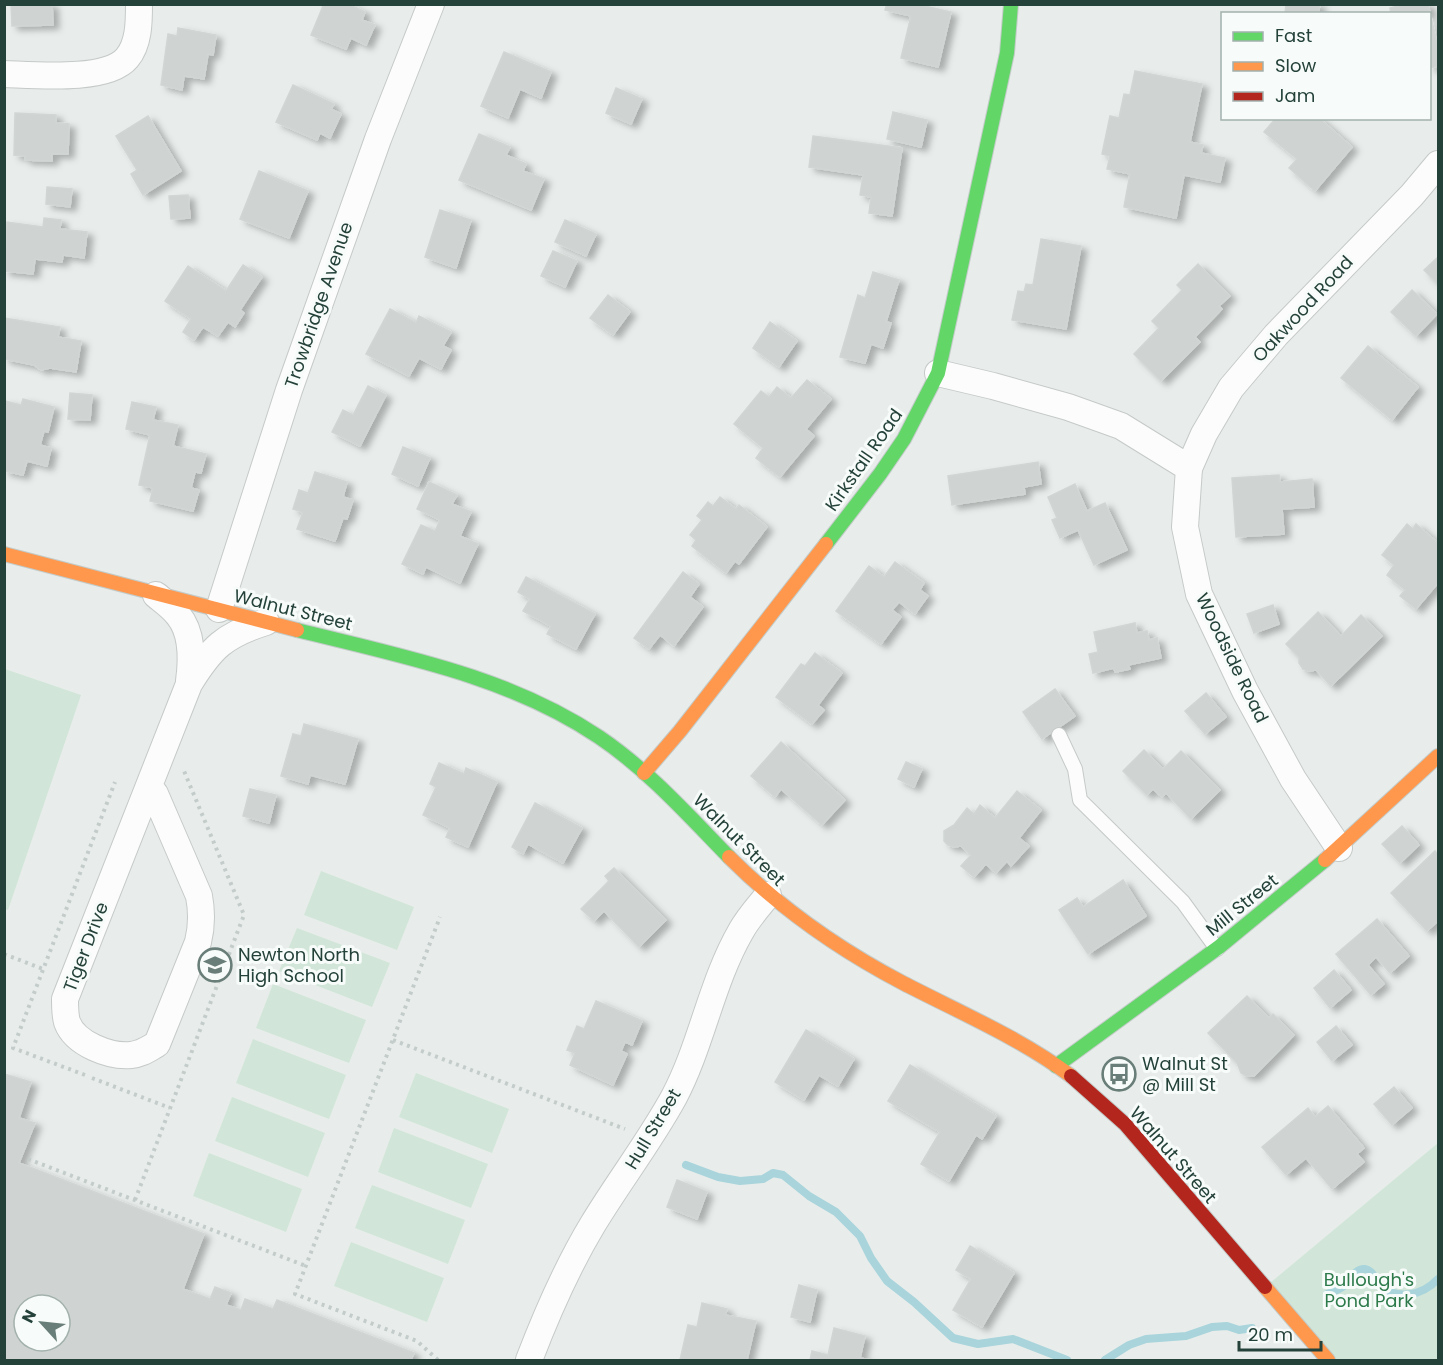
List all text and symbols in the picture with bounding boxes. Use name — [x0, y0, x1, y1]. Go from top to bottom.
legend — [1221, 12, 1431, 120]
text: Fast — [1275, 23, 1312, 48]
text: Slow — [1275, 53, 1317, 78]
text: Jam — [1275, 83, 1315, 108]
street label: Trowbridge Avenue — [278, 219, 359, 391]
street label: Oakwood Road — [1247, 250, 1359, 367]
street label: Kirkstall Road — [819, 403, 908, 516]
street label: Walnut Street — [231, 583, 355, 636]
street label: Woodside Road — [1190, 589, 1275, 727]
street label: Walnut Street — [688, 788, 791, 891]
street label: Mill Street — [1200, 868, 1283, 941]
street label: Tiger Drive — [57, 898, 114, 995]
place label: Newton North High School — [238, 942, 360, 988]
school or university icon: Newton North High School — [197, 947, 233, 983]
place label: Walnut St @ Mill St — [1142, 1051, 1228, 1097]
bus stop icon: Walnut St @ Mill St — [1101, 1056, 1137, 1092]
street label: Hull Street — [619, 1084, 687, 1174]
street label: Walnut Street — [1124, 1101, 1223, 1209]
park label: Bullough's Pond Park — [1324, 1267, 1414, 1313]
north arrow — [12, 1293, 72, 1353]
text: N — [16, 1306, 42, 1327]
scale bar — [1239, 1314, 1322, 1352]
text: 20 m — [1248, 1322, 1293, 1347]

